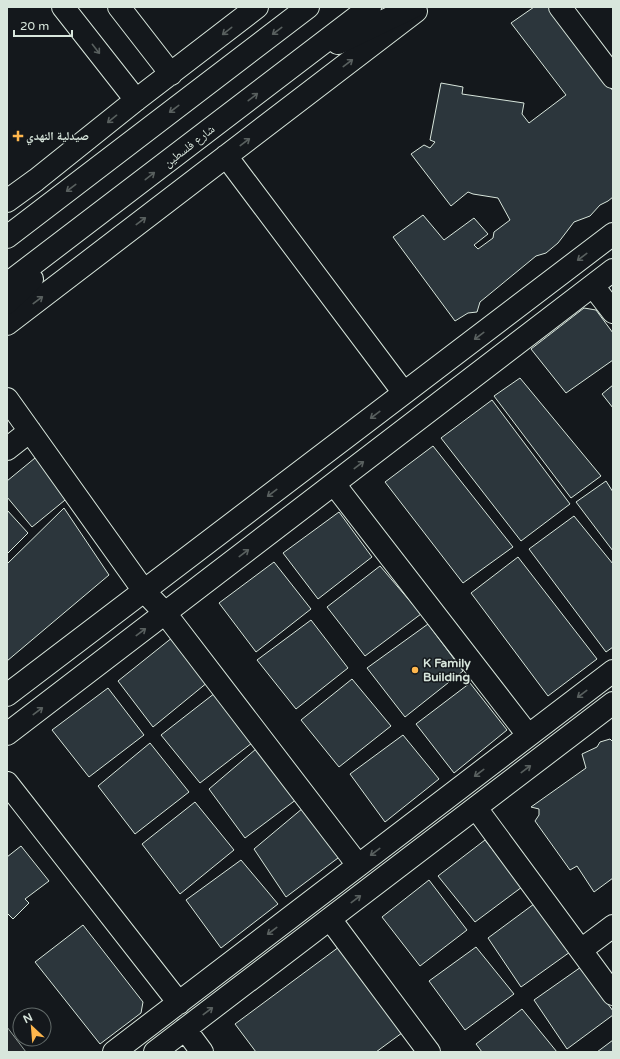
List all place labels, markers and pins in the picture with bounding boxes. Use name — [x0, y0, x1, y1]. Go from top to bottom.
place label: صيدلية النهدي — [26, 129, 89, 146]
marker: صيدلية النهدي — [13, 131, 23, 141]
place label: K Family Building — [423, 656, 471, 685]
marker: K Family Building — [410, 665, 420, 675]

